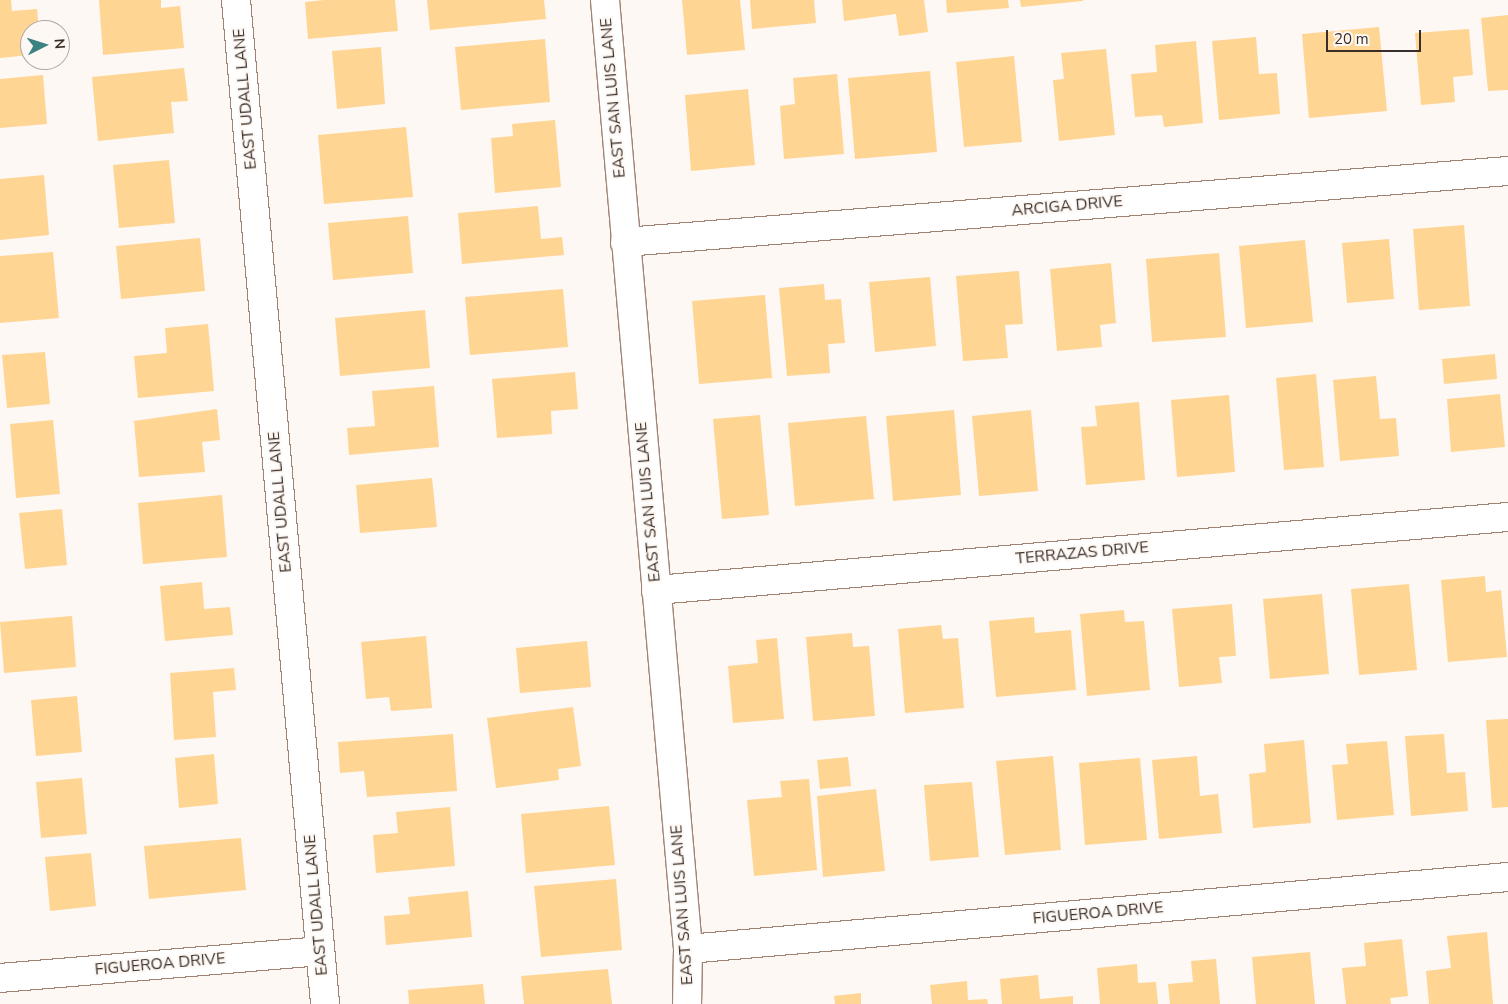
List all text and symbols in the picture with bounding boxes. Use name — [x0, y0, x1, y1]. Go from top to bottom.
street label: EAST SAN LUIS LANE — [596, 17, 630, 179]
north arrow — [20, 20, 70, 70]
scale bar — [1328, 20, 1423, 52]
street label: EAST UDALL LANE — [229, 28, 261, 170]
text: 20 m — [1334, 29, 1369, 49]
text: N — [50, 38, 69, 50]
street label: ARCIGA DRIVE — [1011, 192, 1123, 220]
street label: EAST SAN LUIS LANE — [631, 421, 665, 583]
street label: EAST UDALL LANE — [264, 431, 296, 573]
street label: TERRAZAS DRIVE — [1015, 538, 1149, 568]
street label: EAST SAN LUIS LANE — [667, 824, 697, 986]
street label: EAST UDALL LANE — [300, 834, 332, 976]
street label: FIGUEROA DRIVE — [1032, 898, 1164, 928]
street label: FIGUEROA DRIVE — [94, 949, 226, 979]

